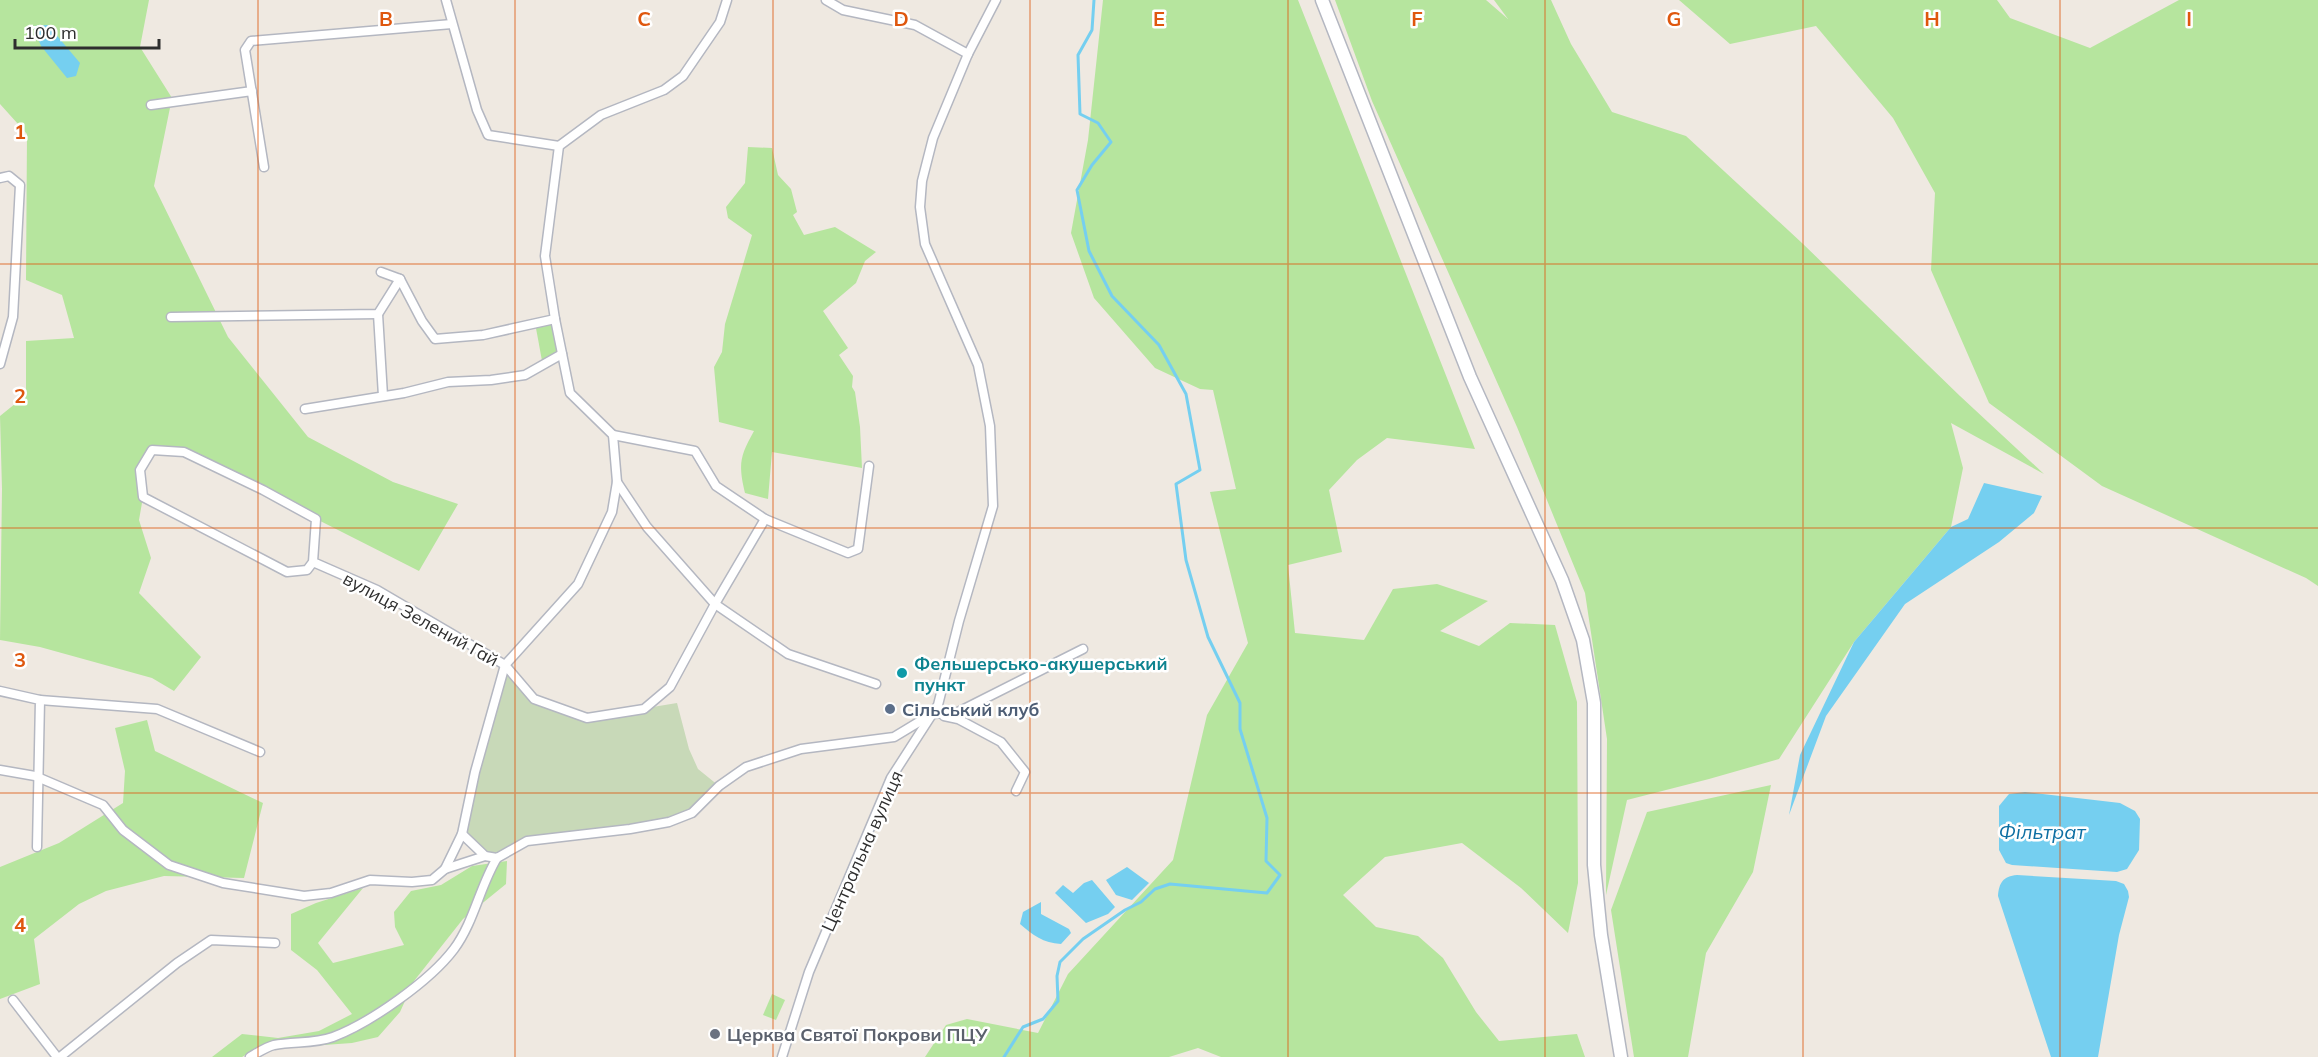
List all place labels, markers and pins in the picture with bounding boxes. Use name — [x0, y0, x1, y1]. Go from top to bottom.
place label: Фельшерсько-акушерський пункт — [914, 652, 1168, 696]
marker: Фельшерсько-акушерський пункт — [895, 666, 909, 680]
place label: Сільський клуб — [902, 698, 1039, 721]
marker: Сільський клуб — [883, 702, 897, 716]
place label: Церква Святої Покрови ПЦУ — [727, 1023, 988, 1046]
marker: Церква Святої Покрови ПЦУ — [708, 1027, 722, 1041]

